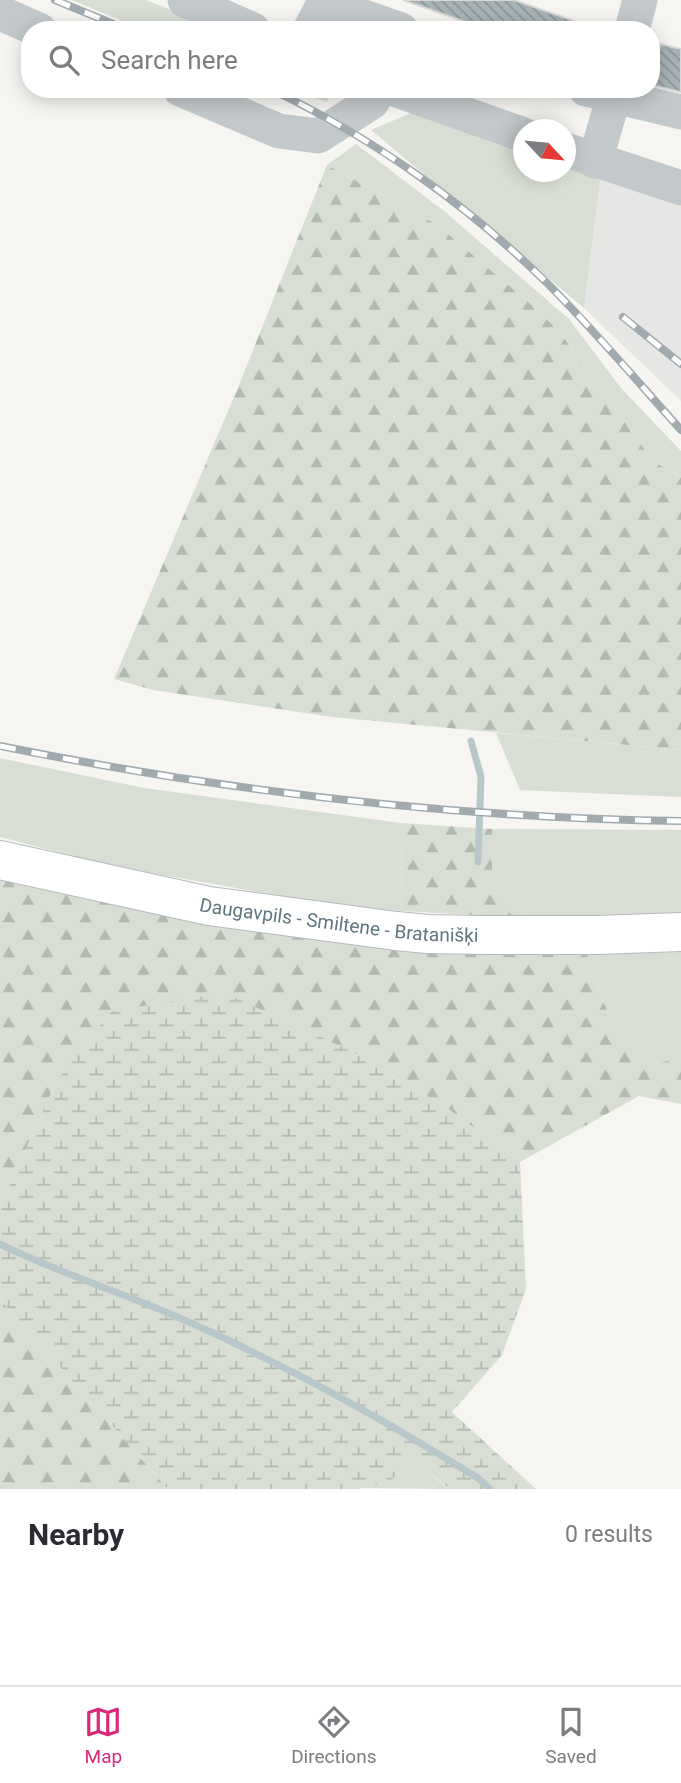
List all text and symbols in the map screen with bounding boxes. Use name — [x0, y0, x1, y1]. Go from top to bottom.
search box — [21, 21, 660, 98]
icon: search — [45, 41, 83, 79]
text: Search here — [101, 45, 238, 75]
north arrow — [513, 119, 576, 182]
street label: Daugavpils - Smiltene - Bratanišķi — [197, 893, 479, 946]
text: Nearby — [28, 1517, 124, 1552]
text: 0 results — [565, 1521, 653, 1548]
tab: Map — [84, 1703, 122, 1768]
tab: Directions — [291, 1703, 376, 1768]
tab: Saved — [545, 1703, 597, 1768]

